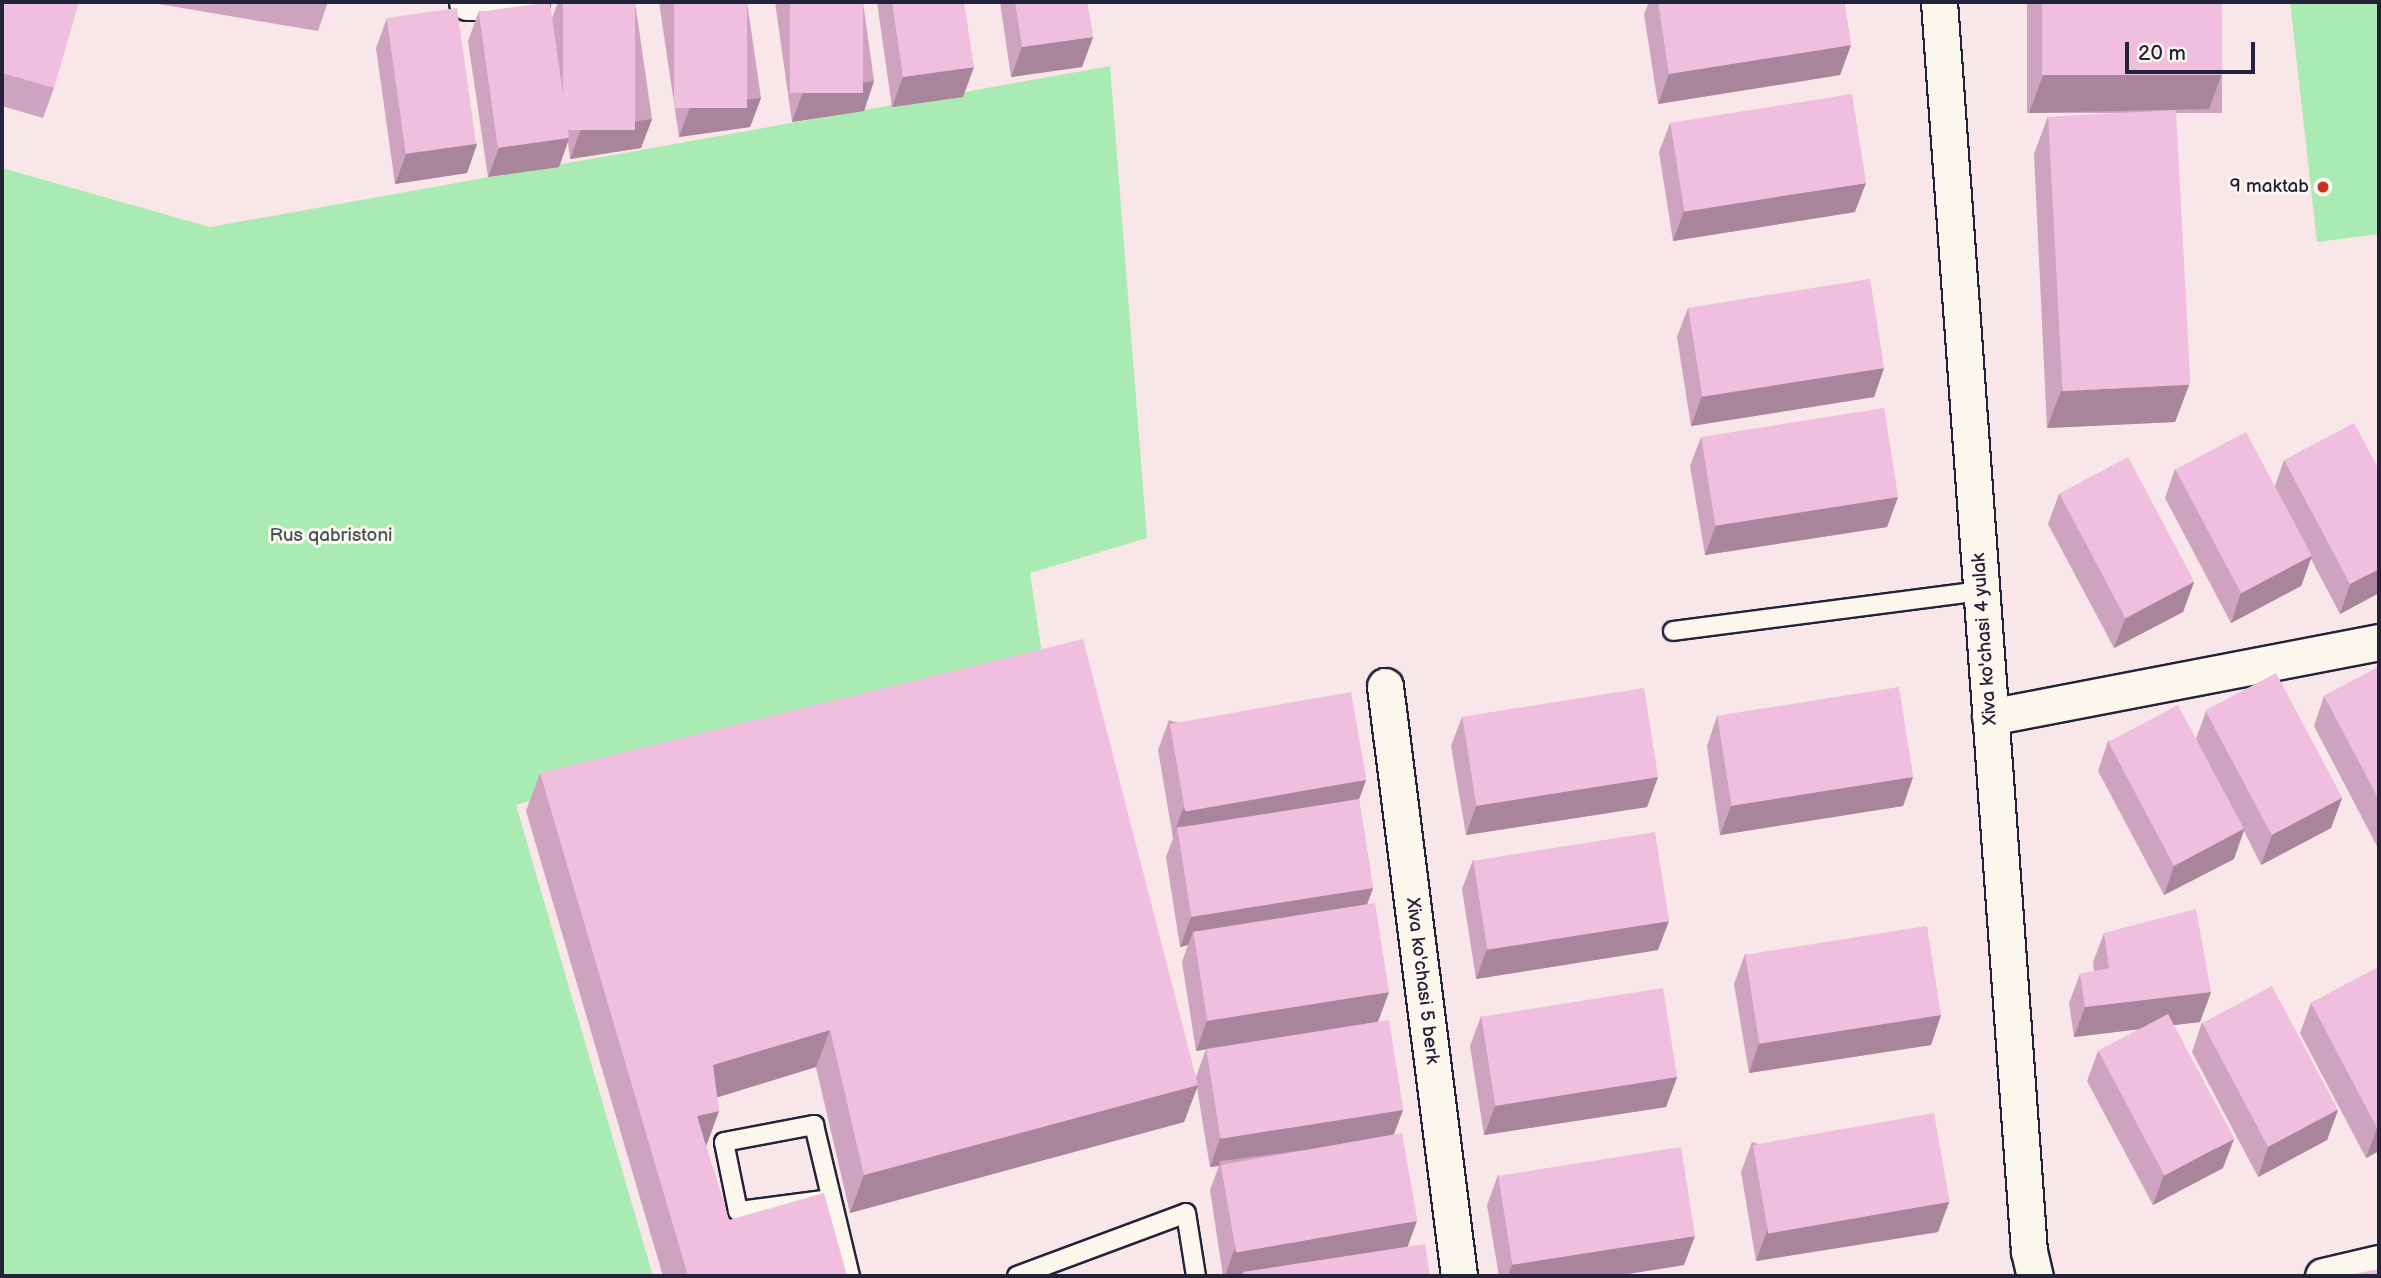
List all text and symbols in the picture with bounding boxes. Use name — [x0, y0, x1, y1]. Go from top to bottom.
scale bar — [2129, 28, 2258, 72]
text: 20 m — [2138, 41, 2186, 66]
place label: 9 maktab — [2230, 176, 2309, 198]
marker: 9 maktab — [2315, 179, 2331, 195]
park label: Rus qabristoni — [269, 525, 393, 547]
street label: Xiva ko'chasi 4 yulak — [1968, 552, 2002, 726]
street label: Xiva ko'chasi 5 berk — [1400, 897, 1444, 1065]

